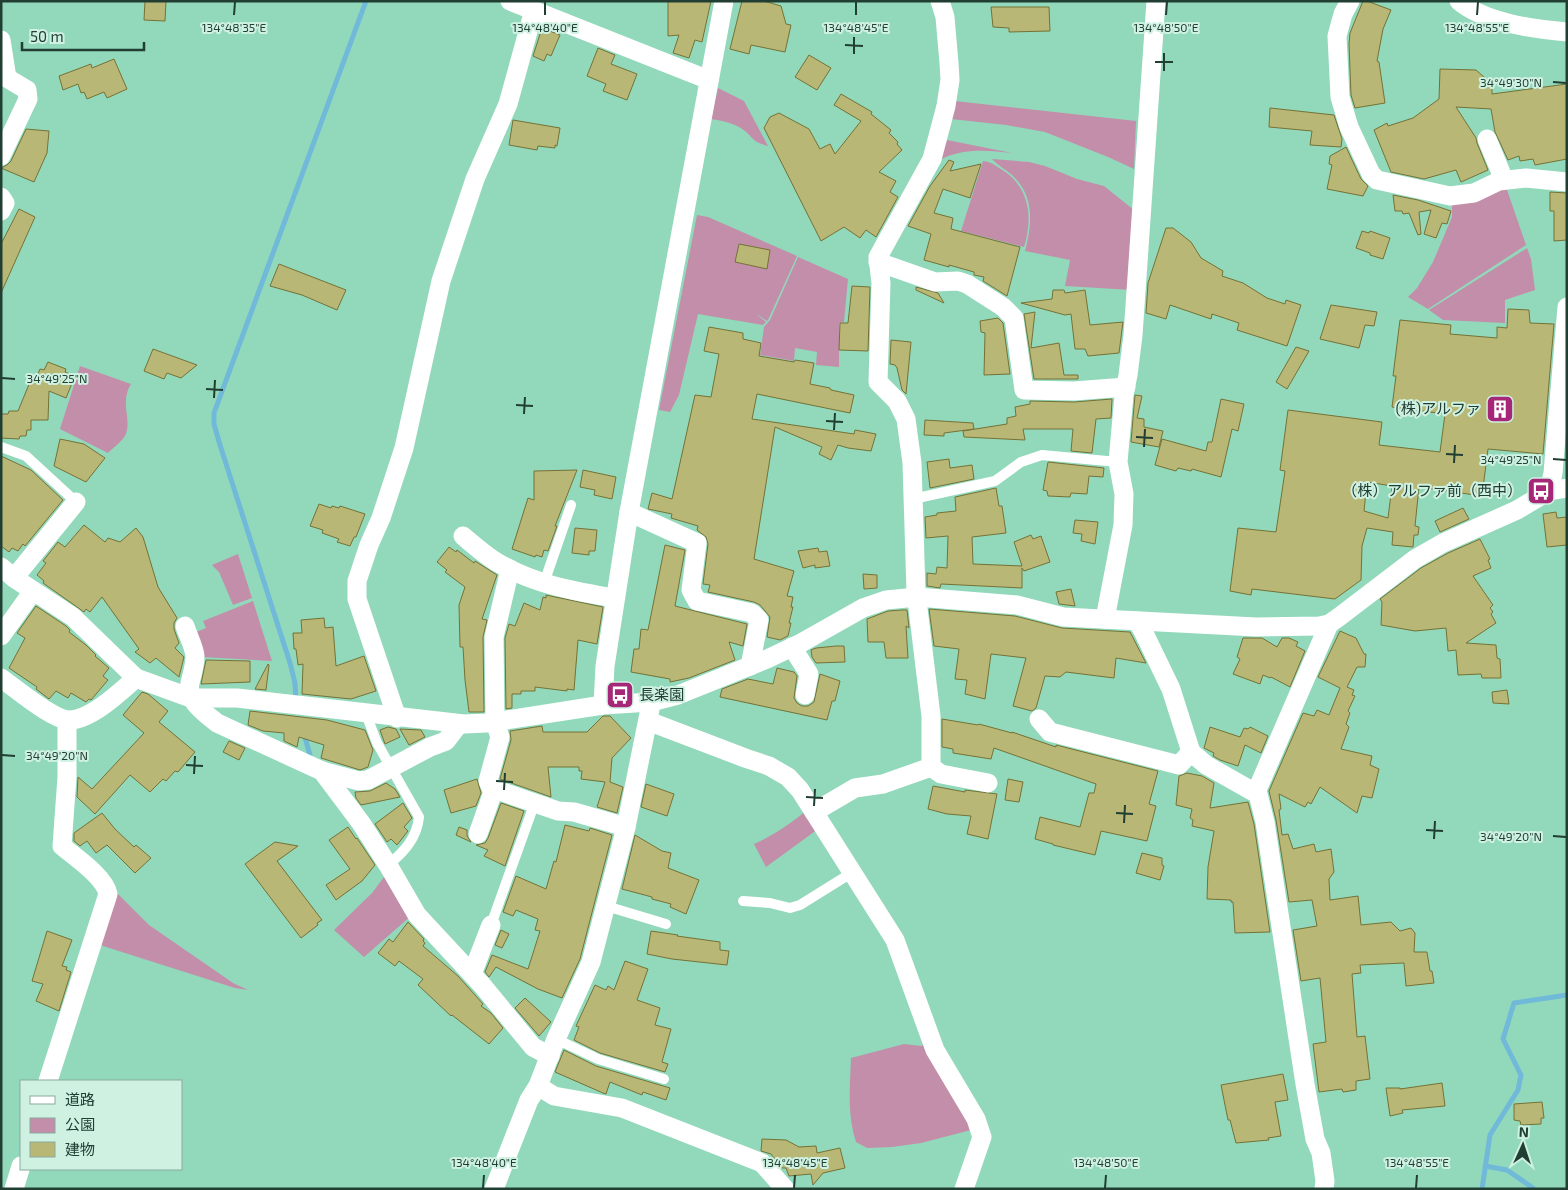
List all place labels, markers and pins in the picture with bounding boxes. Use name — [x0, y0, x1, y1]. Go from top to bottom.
building icon: (株)アルファ — [1485, 394, 1515, 424]
place label: (株)アルファ — [1395, 399, 1481, 417]
bus stop icon: （株）アルファ前（西中） — [1526, 476, 1556, 506]
place label: （株）アルファ前（西中） — [1342, 481, 1522, 499]
bus stop icon: 長楽園 — [605, 680, 635, 710]
place label: 長楽園 — [639, 685, 684, 703]

